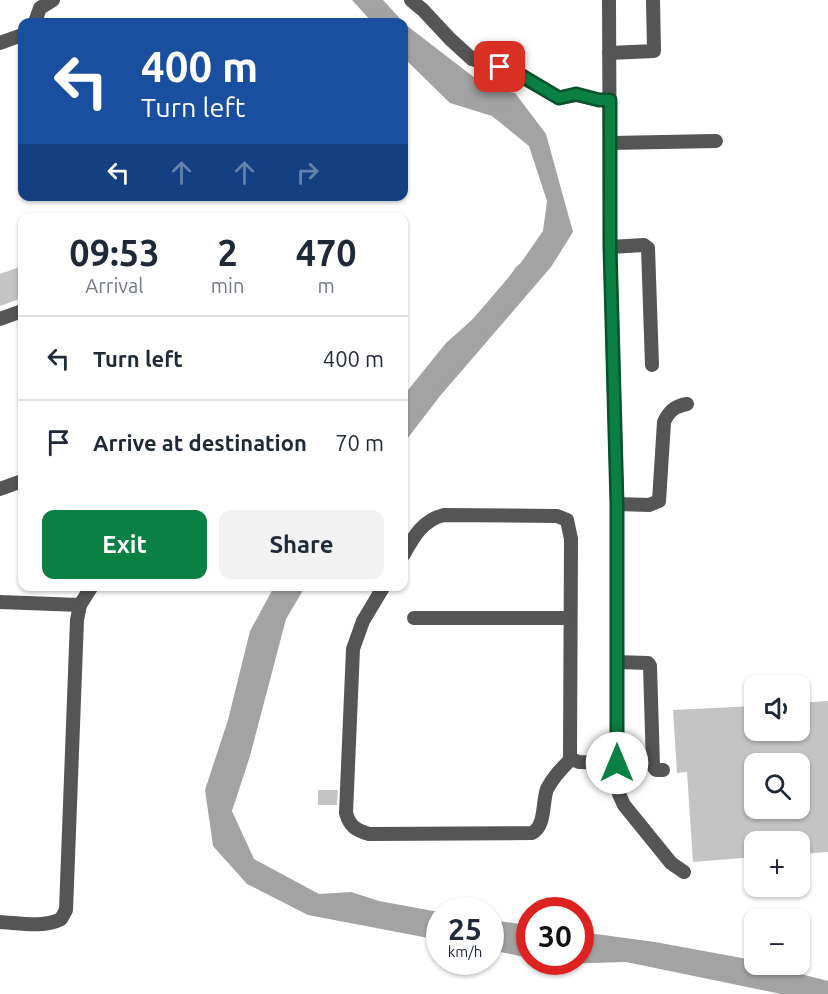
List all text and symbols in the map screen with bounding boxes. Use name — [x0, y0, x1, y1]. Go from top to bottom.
pin — [474, 41, 525, 92]
icon: left — [42, 42, 120, 120]
text: 400 m — [141, 43, 258, 90]
icon: arrive — [483, 50, 516, 83]
text: Turn left — [141, 92, 245, 122]
icon: left — [102, 156, 135, 189]
icon: ahead — [165, 156, 198, 189]
icon: ahead — [228, 156, 261, 189]
icon: right — [291, 156, 324, 189]
text: 09:53 — [69, 232, 159, 273]
text: 2 — [217, 232, 238, 273]
text: 470 — [296, 232, 357, 273]
text: Arrival — [85, 274, 144, 297]
text: min — [211, 274, 244, 297]
text: m — [318, 274, 335, 297]
icon: left — [42, 342, 75, 375]
text: Turn left — [93, 346, 183, 371]
text: 400 m — [323, 346, 384, 371]
icon: arrive — [42, 426, 75, 459]
text: Arrive at destination — [93, 430, 307, 455]
text: 70 m — [335, 430, 384, 455]
button: Exit — [42, 510, 207, 579]
button: Share — [219, 510, 384, 579]
map controls — [744, 675, 810, 975]
button: sound — [744, 675, 810, 741]
position arrow — [585, 731, 649, 795]
button: search — [744, 753, 810, 819]
button: + — [744, 831, 810, 897]
speed limit sign: 30 — [516, 897, 594, 975]
button: − — [744, 909, 810, 975]
text: 25 — [448, 912, 482, 946]
text: km/h — [448, 943, 482, 960]

